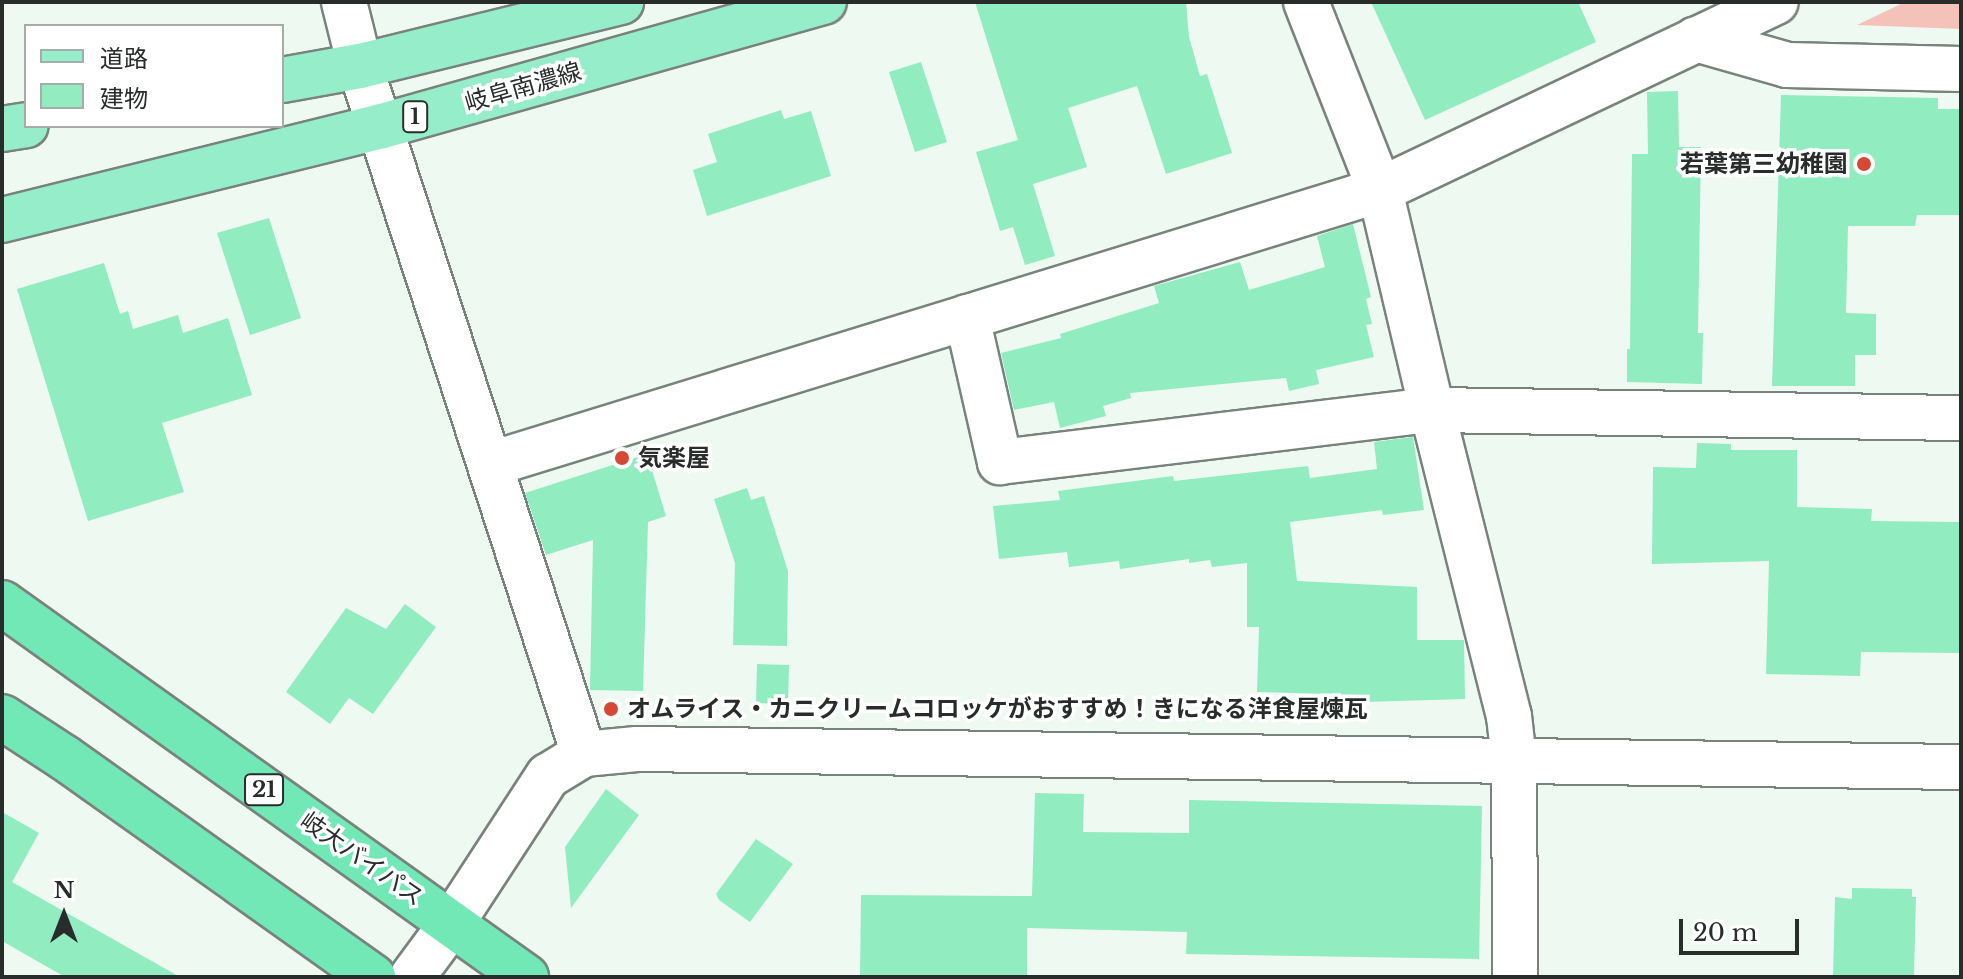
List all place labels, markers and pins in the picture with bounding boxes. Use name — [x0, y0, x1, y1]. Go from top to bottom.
place label: 若葉第三幼稚園 — [1680, 150, 1848, 178]
marker: 若葉第三幼稚園 — [1855, 155, 1873, 173]
place label: 気楽屋 — [638, 444, 710, 472]
marker: 気楽屋 — [613, 449, 631, 467]
place label: オムライス・カニクリームコロッケがおすすめ！きになる洋食屋煉瓦 — [627, 695, 1371, 723]
marker: オムライス・カニクリームコロッケがおすすめ！きになる洋食屋煉瓦 — [602, 700, 620, 718]

